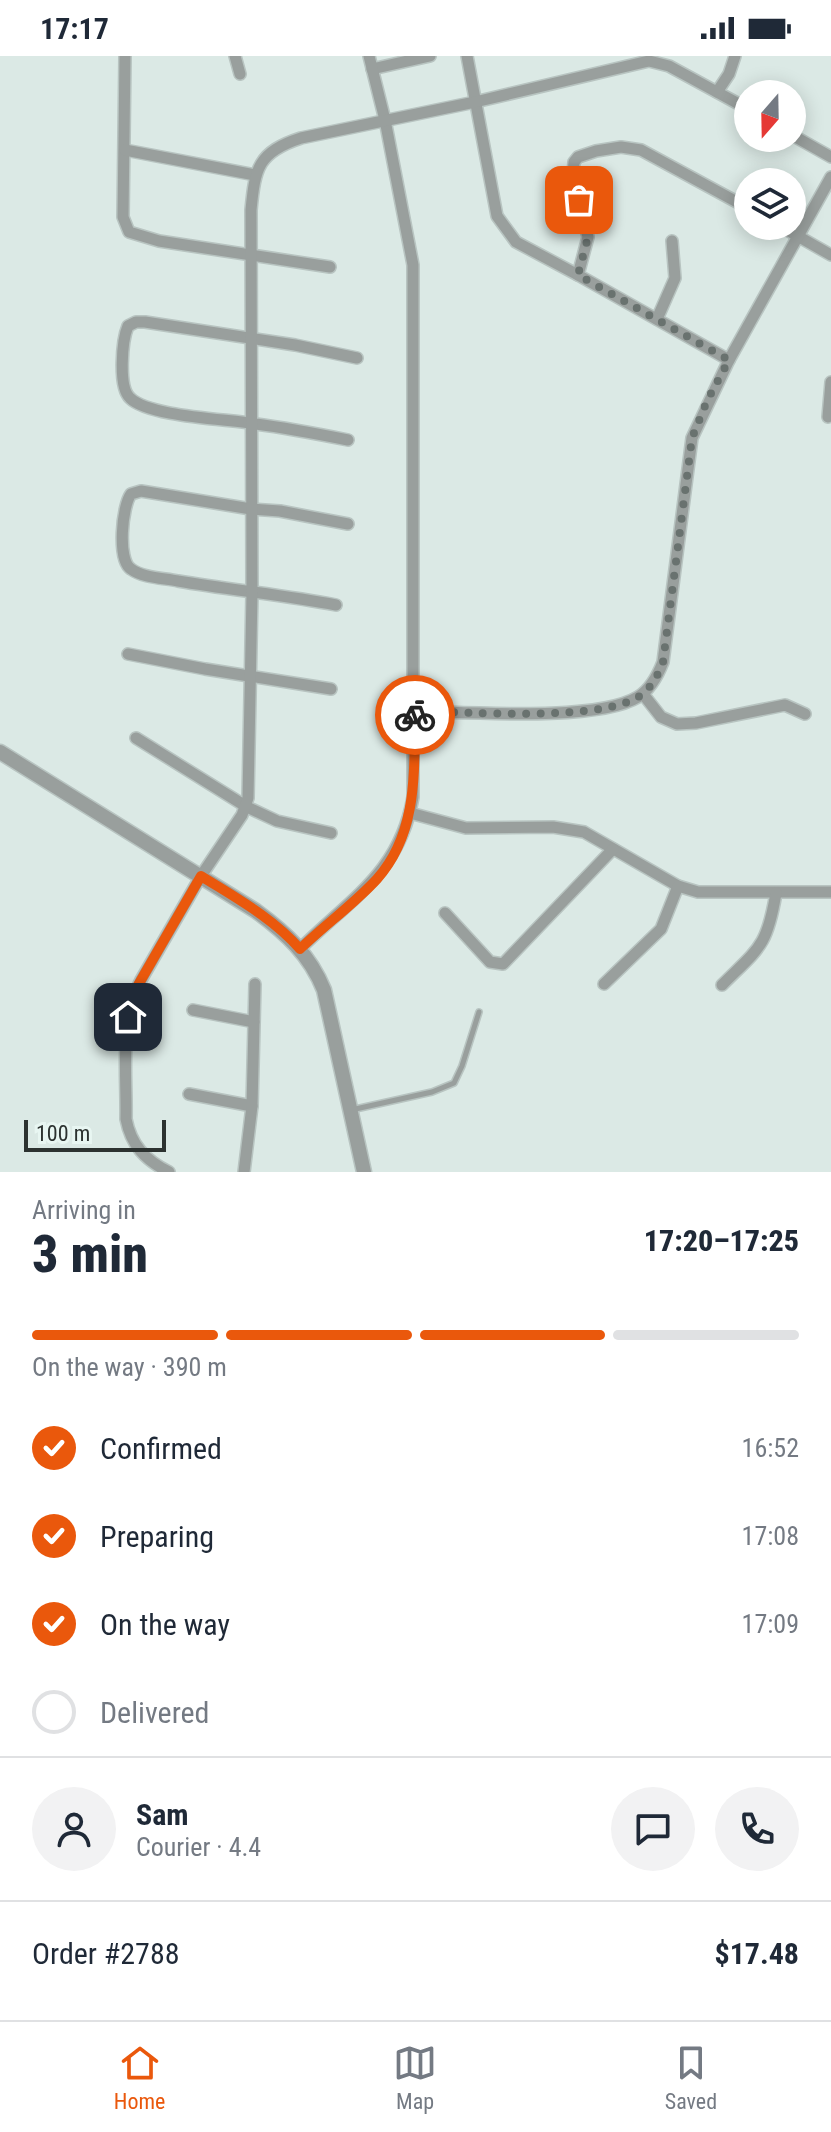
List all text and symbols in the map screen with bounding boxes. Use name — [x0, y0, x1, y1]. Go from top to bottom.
text: 17:17 — [40, 11, 109, 46]
north arrow — [734, 80, 806, 152]
map controls — [734, 80, 806, 240]
pin — [545, 166, 613, 234]
button: layers — [734, 168, 806, 240]
icon: bag — [557, 178, 601, 222]
courier — [375, 675, 455, 755]
icon: bike — [393, 693, 437, 737]
pin — [94, 983, 162, 1051]
icon: home — [106, 995, 150, 1039]
scale bar — [24, 1116, 166, 1152]
text: 100 m — [36, 1121, 90, 1146]
text: Arriving in — [32, 1195, 136, 1225]
text: 17:20–17:25 — [644, 1223, 799, 1258]
text: 3 min — [32, 1224, 148, 1285]
text: On the way · 390 m — [32, 1352, 227, 1382]
icon: check — [32, 1426, 76, 1470]
text: Confirmed — [100, 1431, 222, 1466]
text: 16:52 — [742, 1433, 799, 1463]
icon: check — [32, 1514, 76, 1558]
text: Preparing — [100, 1519, 214, 1554]
text: 17:08 — [742, 1521, 799, 1551]
icon: check — [32, 1602, 76, 1646]
text: On the way — [100, 1607, 230, 1642]
text: 17:09 — [742, 1609, 799, 1639]
text: Delivered — [100, 1695, 209, 1730]
button: person — [32, 1787, 116, 1871]
button: chat — [611, 1787, 695, 1871]
button: phone — [715, 1787, 799, 1871]
text: Sam — [136, 1797, 189, 1832]
text: Courier · 4.4 — [136, 1832, 261, 1862]
text: Order #2788 — [32, 1936, 180, 1971]
text: $17.48 — [714, 1936, 799, 1971]
tab: Home — [114, 2041, 165, 2114]
tab: Map — [393, 2041, 437, 2114]
tab: Saved — [665, 2041, 717, 2114]

